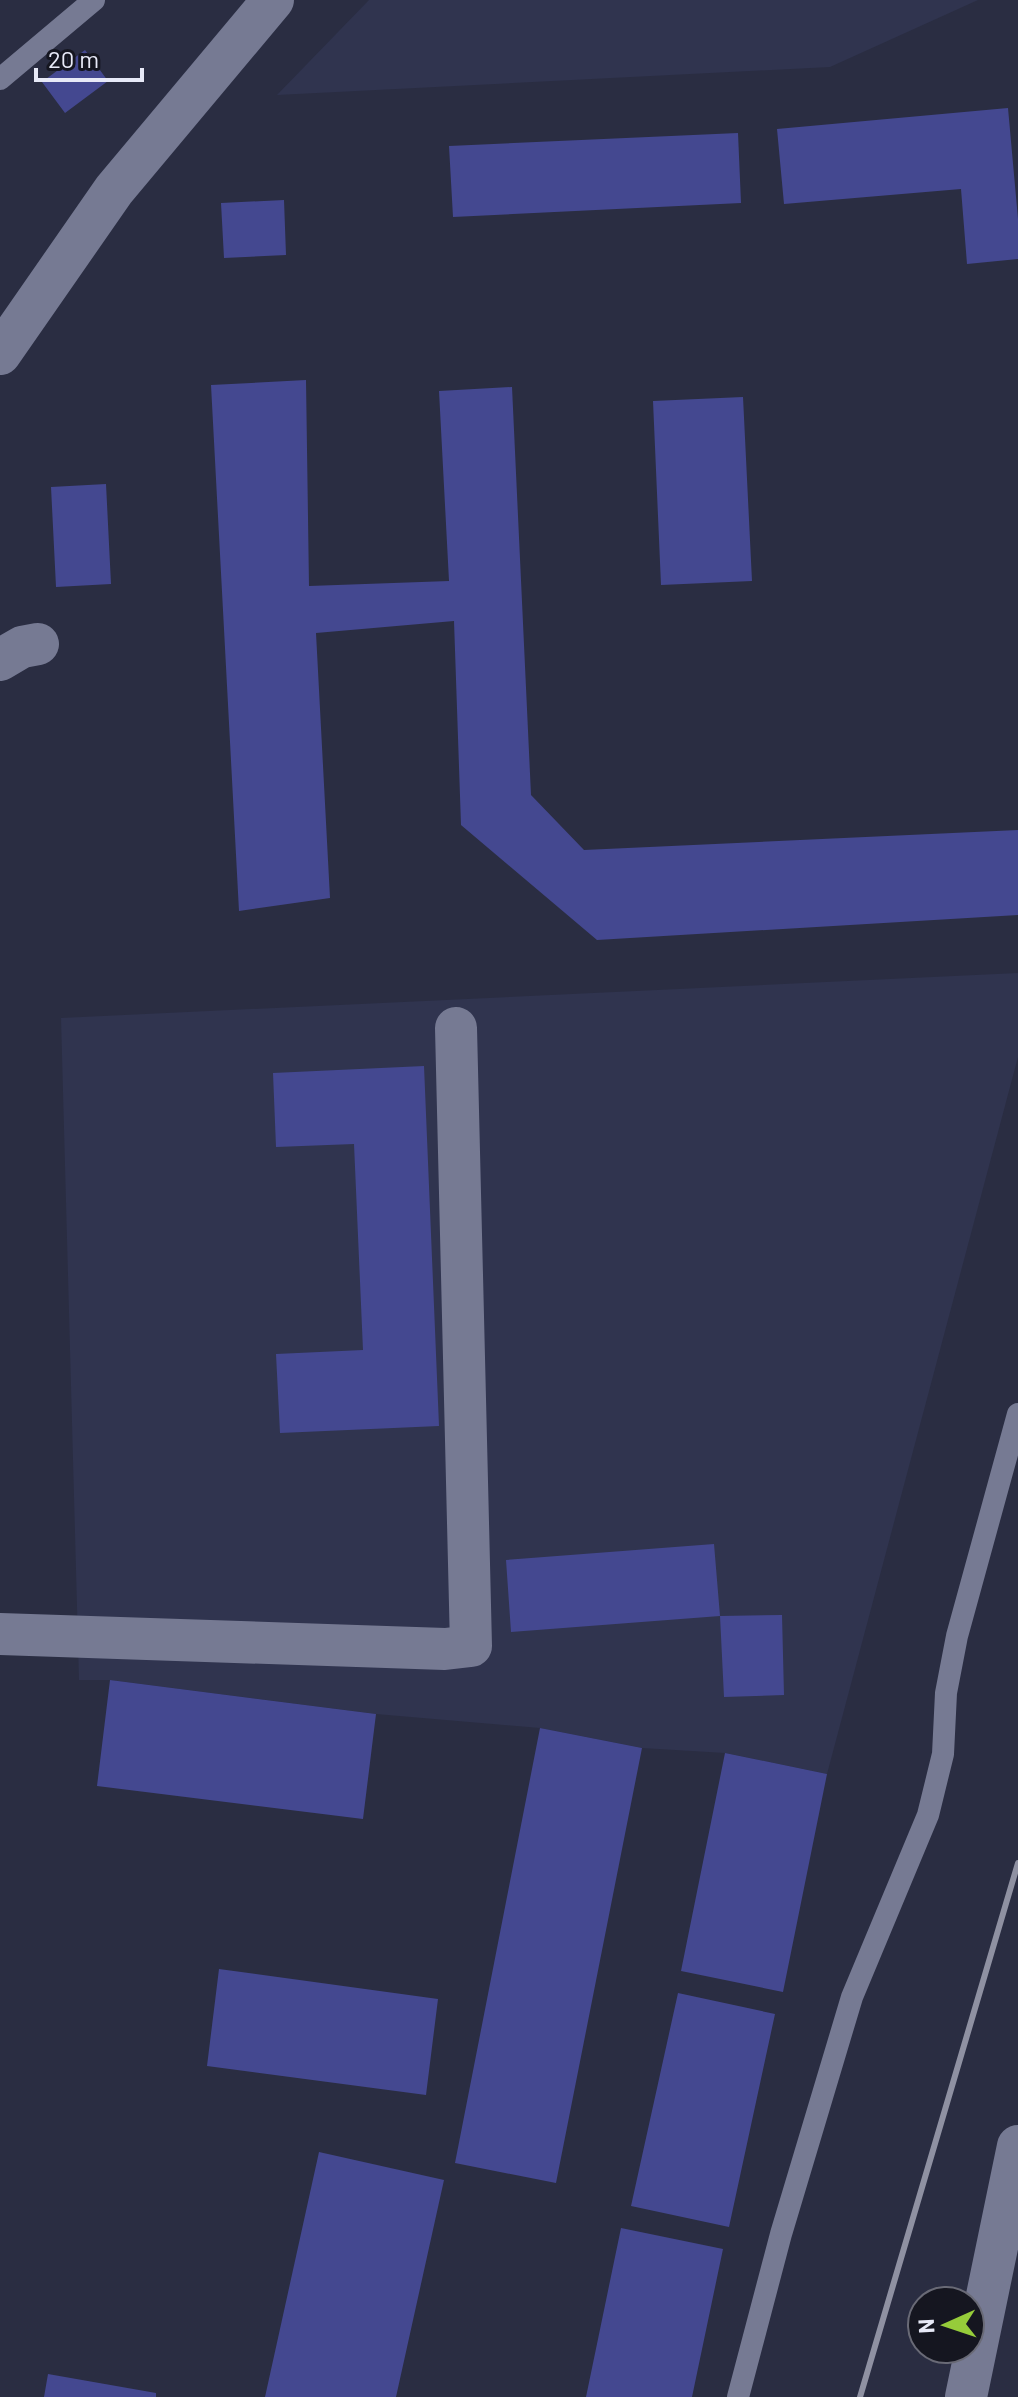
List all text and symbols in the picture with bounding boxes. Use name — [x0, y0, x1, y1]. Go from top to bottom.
scale bar — [36, 32, 142, 82]
text: 20 m — [48, 44, 99, 73]
north arrow — [906, 2285, 986, 2365]
text: N — [912, 2318, 938, 2334]

